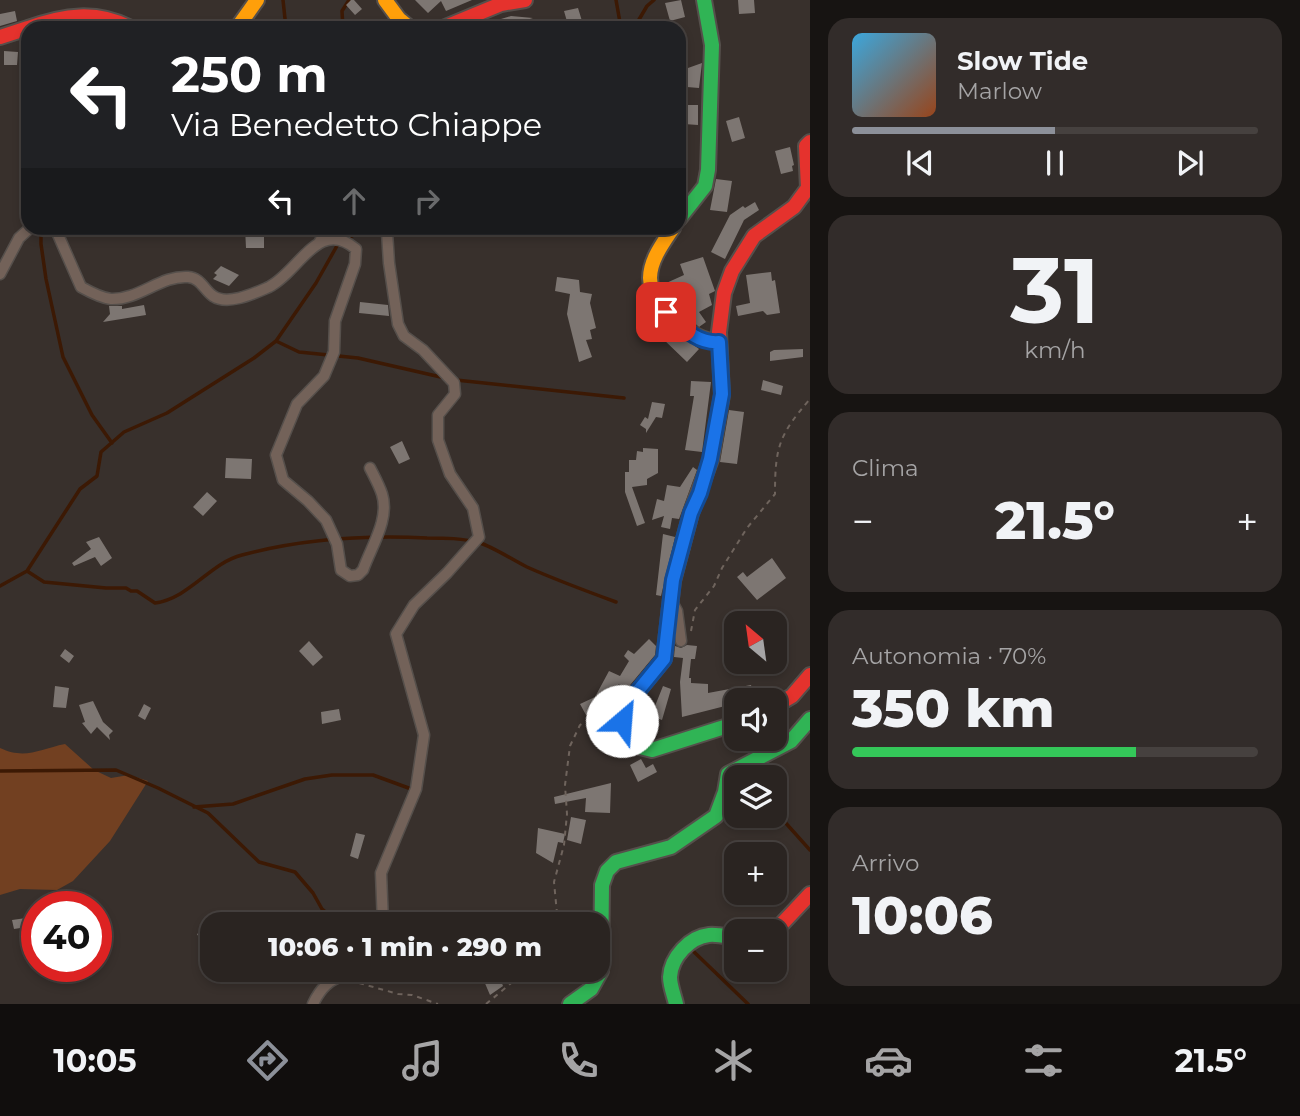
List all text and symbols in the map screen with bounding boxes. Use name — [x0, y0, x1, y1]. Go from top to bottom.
text: 250 m — [171, 45, 328, 104]
text: Slow Tide — [957, 45, 1088, 77]
icon: left — [56, 49, 147, 140]
text: Marlow — [957, 77, 1042, 105]
text: Via Benedetto Chiappe — [171, 105, 542, 144]
icon: previous — [901, 144, 939, 182]
icon: pause — [1036, 144, 1074, 182]
icon: next — [1171, 144, 1209, 182]
icon: left — [262, 182, 300, 220]
icon: ahead — [335, 182, 373, 220]
icon: right — [408, 182, 446, 220]
text: 31 — [1010, 235, 1100, 346]
pin — [636, 282, 696, 342]
icon: arrive — [647, 293, 685, 331]
text: km/h — [1024, 336, 1086, 364]
text: Clima — [852, 454, 919, 482]
text: 21.5° — [995, 489, 1115, 552]
text: − — [852, 498, 874, 545]
text: + — [1236, 498, 1258, 545]
north arrow — [724, 611, 788, 674]
map controls — [724, 611, 787, 982]
text: Autonomia · 70% — [852, 642, 1046, 670]
text: 350 km — [852, 677, 1055, 740]
position arrow — [585, 684, 659, 758]
button: sound — [724, 688, 787, 751]
button: layers — [724, 765, 787, 828]
button: + — [724, 842, 787, 905]
text: Arrivo — [852, 849, 919, 877]
text: 10:06 — [852, 884, 993, 947]
speed limit sign: 40 — [21, 891, 112, 982]
button: − — [724, 919, 787, 982]
text: 10:06 · 1 min · 290 m — [268, 931, 542, 963]
icon: directions — [243, 1036, 292, 1085]
icon: music — [398, 1036, 447, 1085]
icon: phone — [554, 1036, 603, 1085]
icon: climate — [709, 1036, 758, 1085]
icon: car — [864, 1036, 913, 1085]
icon: filters — [1019, 1036, 1068, 1085]
text: 10:05 — [53, 1041, 137, 1080]
text: 21.5° — [1175, 1041, 1247, 1080]

